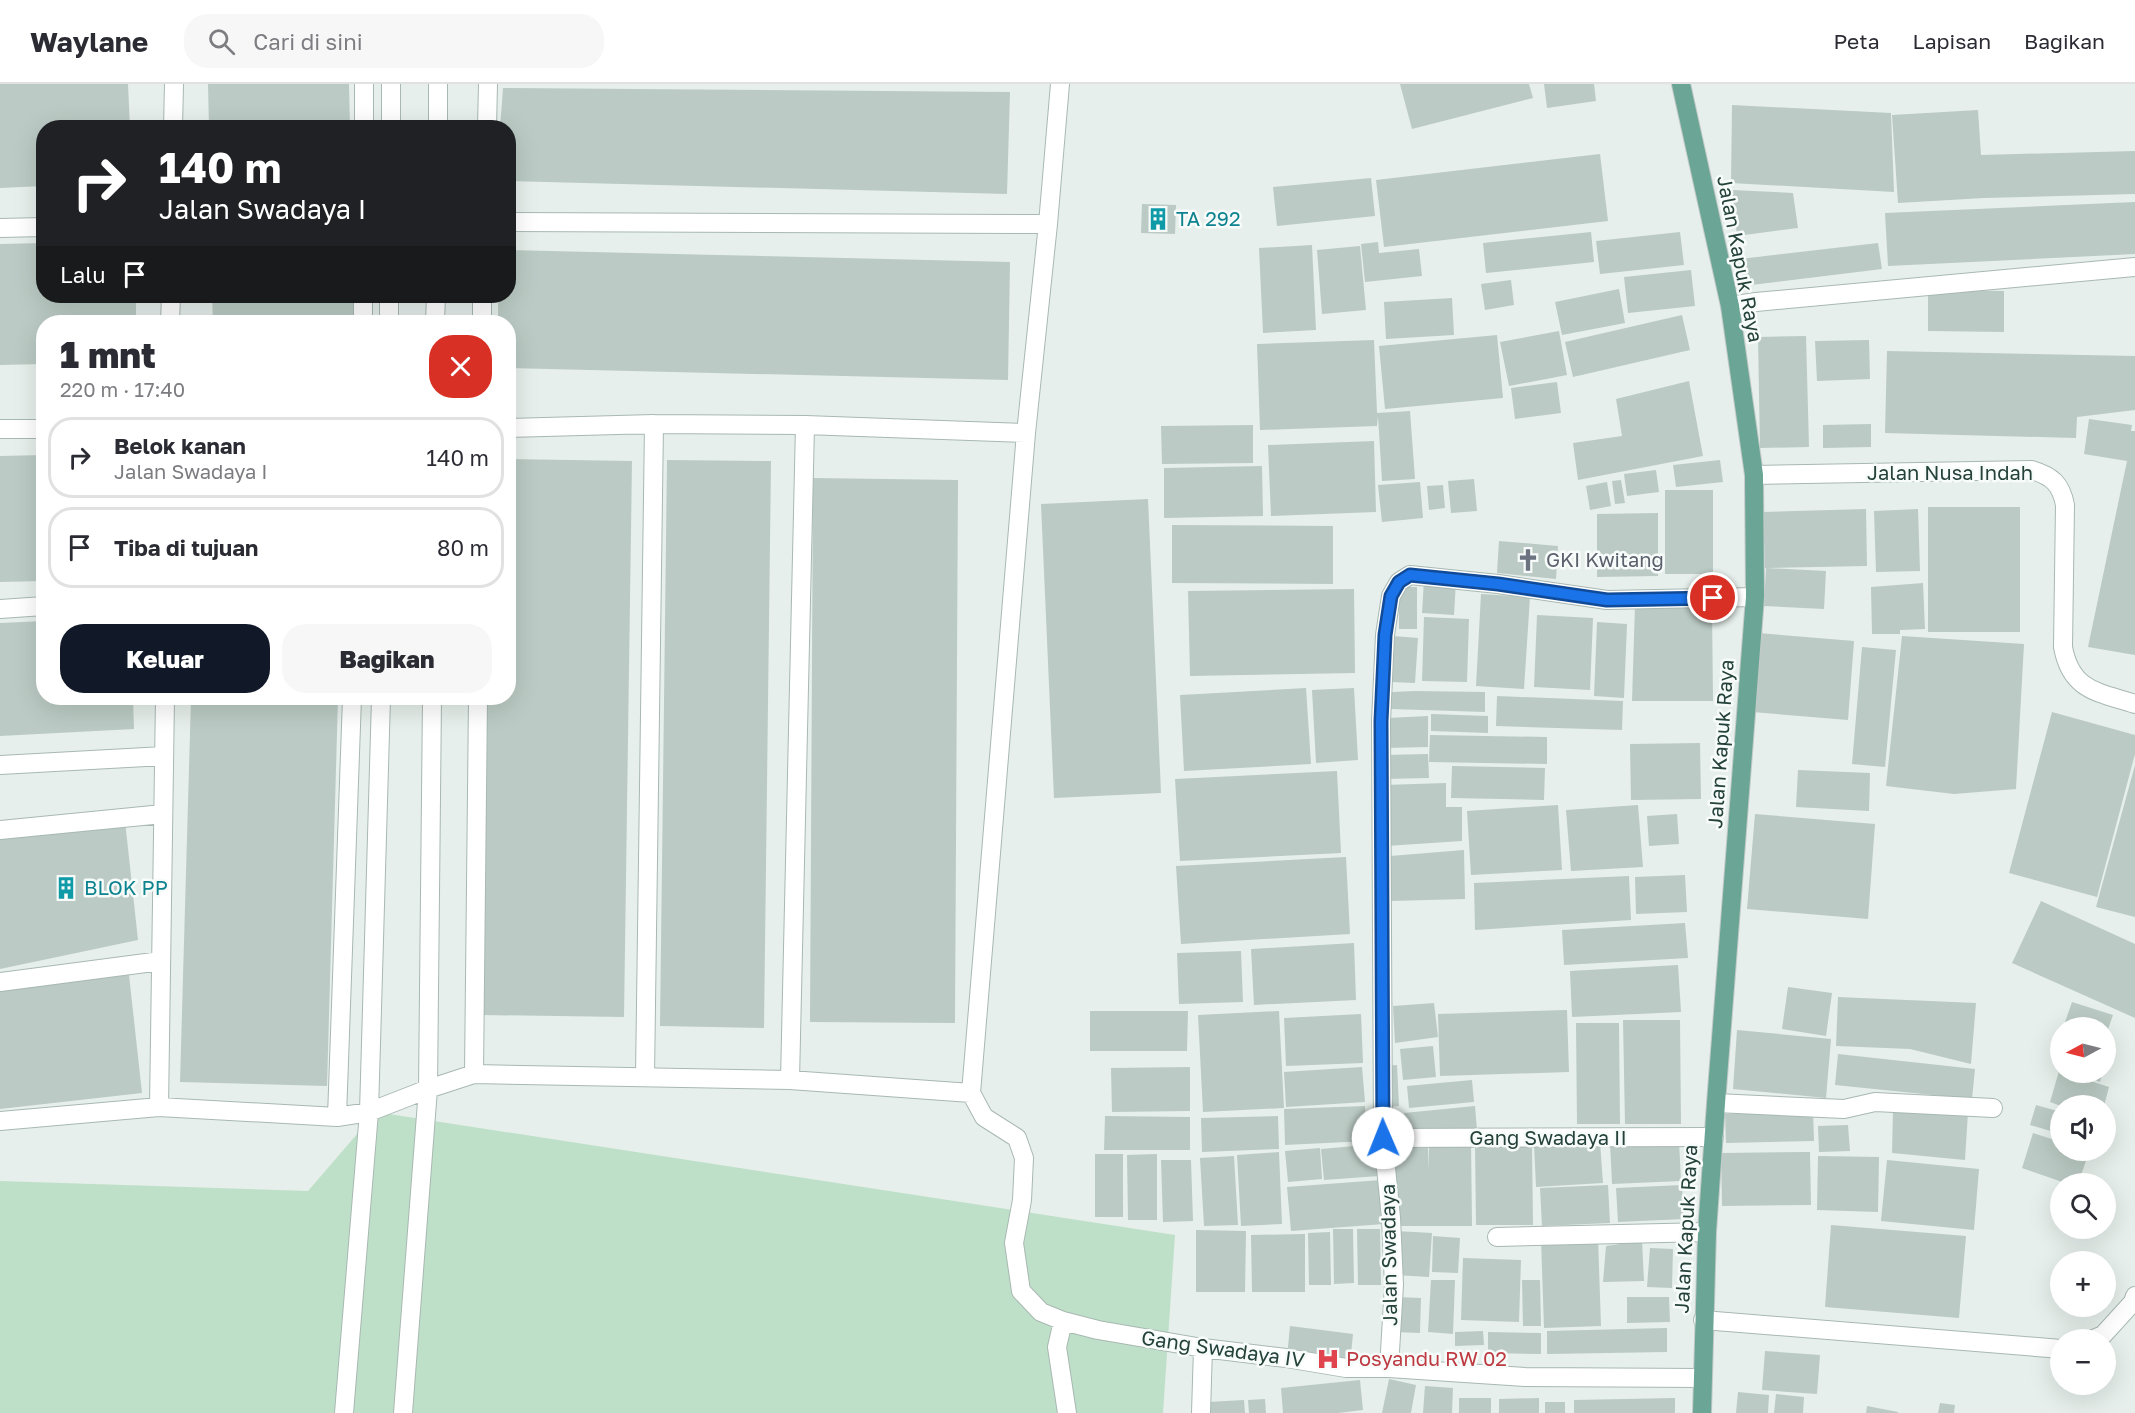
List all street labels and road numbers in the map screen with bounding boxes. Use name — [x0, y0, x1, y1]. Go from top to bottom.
street label: Jalan Kapuk Raya — [1713, 173, 1769, 344]
street label: Jalan Nusa Indah — [1867, 460, 2033, 484]
street label: Jalan Kapuk Raya — [1702, 659, 1738, 829]
street label: Gang Swadaya II — [1469, 1125, 1627, 1149]
street label: Jalan Kapuk Raya — [1669, 1144, 1701, 1314]
street label: Jalan Swadaya — [1375, 1184, 1401, 1326]
street label: Gang Swadaya IV — [1140, 1325, 1306, 1371]

